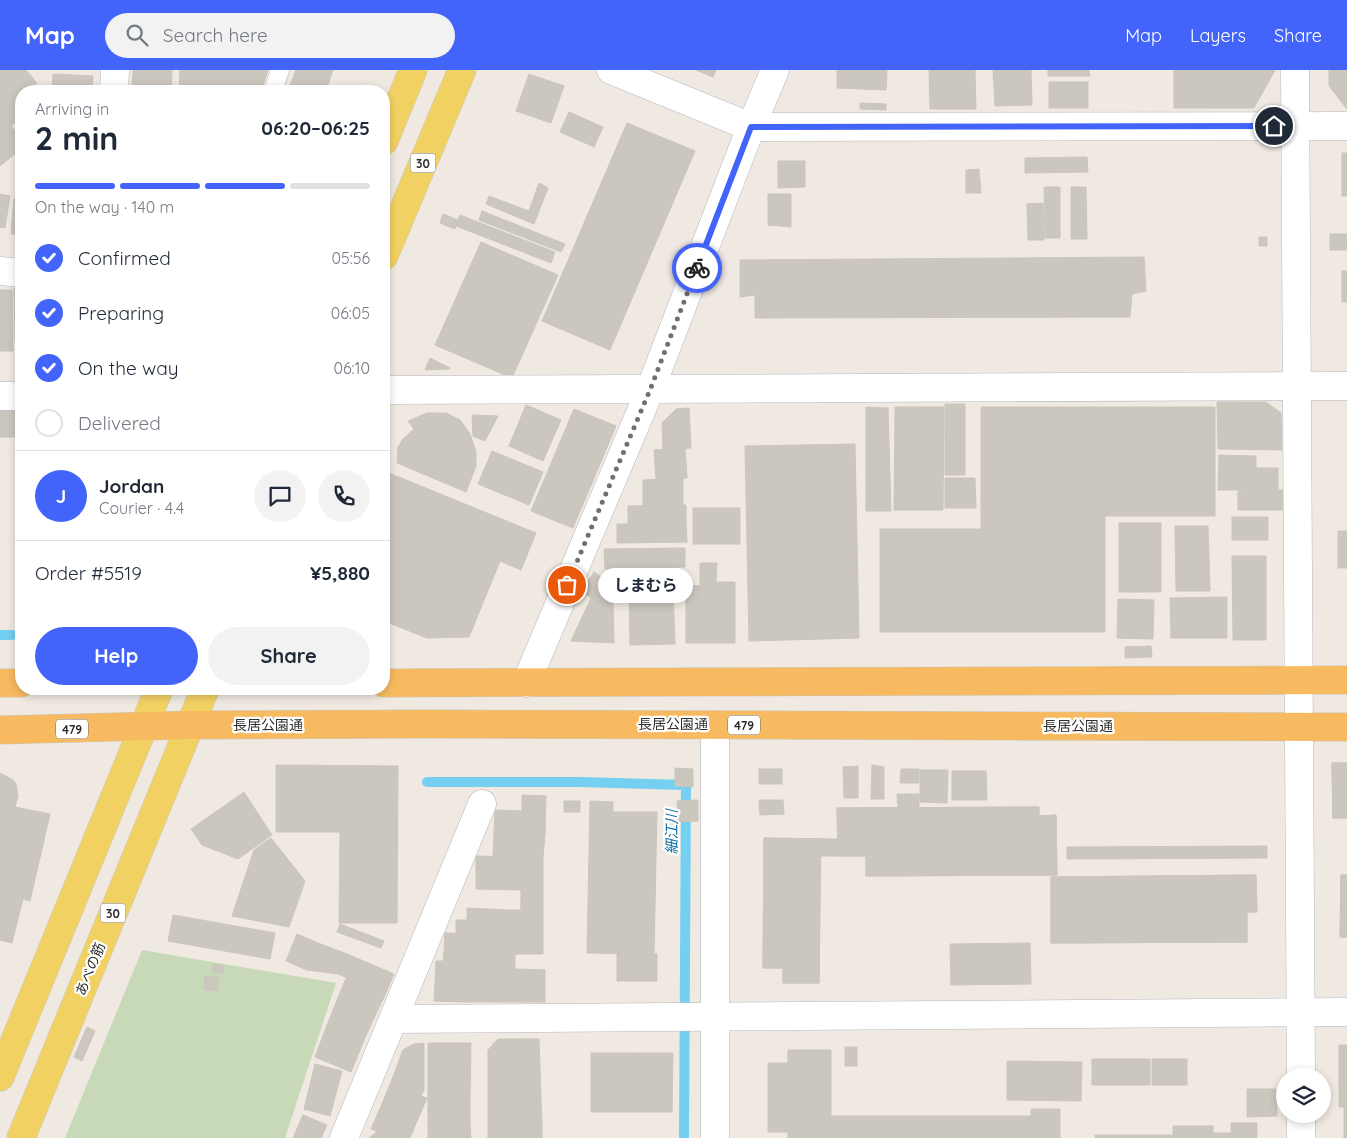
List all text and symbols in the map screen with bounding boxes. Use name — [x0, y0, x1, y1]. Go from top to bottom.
search box — [105, 13, 455, 58]
text: Map — [25, 20, 75, 50]
icon: search — [123, 21, 151, 49]
text: Search here — [163, 23, 268, 47]
text: Map — [1125, 24, 1162, 47]
text: Layers — [1190, 24, 1246, 47]
text: Share — [1274, 24, 1322, 47]
text: Arriving in — [35, 99, 109, 119]
pin — [1253, 105, 1295, 147]
icon: home — [1260, 112, 1288, 140]
text: 06:20–06:25 — [261, 116, 370, 140]
text: 2 min — [35, 118, 118, 158]
road number: 30 — [410, 154, 436, 172]
text: On the way · 140 m — [35, 197, 174, 217]
courier — [672, 243, 722, 293]
icon: check — [35, 244, 63, 272]
text: Confirmed — [78, 246, 171, 270]
text: 05:56 — [331, 248, 370, 268]
icon: bike — [683, 254, 711, 282]
icon: check — [35, 299, 63, 327]
text: Preparing — [78, 301, 164, 325]
text: 06:05 — [331, 303, 370, 323]
icon: check — [35, 354, 63, 382]
text: On the way — [78, 356, 179, 380]
text: 06:10 — [333, 358, 370, 378]
text: Delivered — [78, 411, 161, 435]
button: chat — [254, 470, 306, 522]
button: phone — [318, 470, 370, 522]
text: Jordan — [99, 474, 164, 498]
text: J — [56, 484, 66, 508]
text: Courier · 4.4 — [99, 498, 184, 518]
text: Order #5519 — [35, 561, 142, 585]
text: ¥5,880 — [310, 561, 370, 585]
pin — [546, 564, 588, 606]
callout: しまむら — [597, 568, 692, 602]
icon: bag — [553, 571, 581, 599]
text: しまむら — [613, 575, 678, 595]
button: Help — [35, 627, 198, 685]
button: Share — [208, 627, 370, 685]
street label: 長居公園通 — [638, 715, 708, 733]
street label: 長居公園通 — [233, 716, 303, 734]
road number: 479 — [728, 716, 760, 734]
street label: 長居公園通 — [1043, 717, 1113, 735]
road number: 479 — [56, 720, 88, 739]
water label: 細江川 — [662, 808, 681, 855]
road number: 30 — [100, 904, 126, 922]
street label: あべの筋 — [71, 940, 109, 998]
map controls — [1276, 1068, 1331, 1123]
button: layers — [1276, 1068, 1331, 1123]

